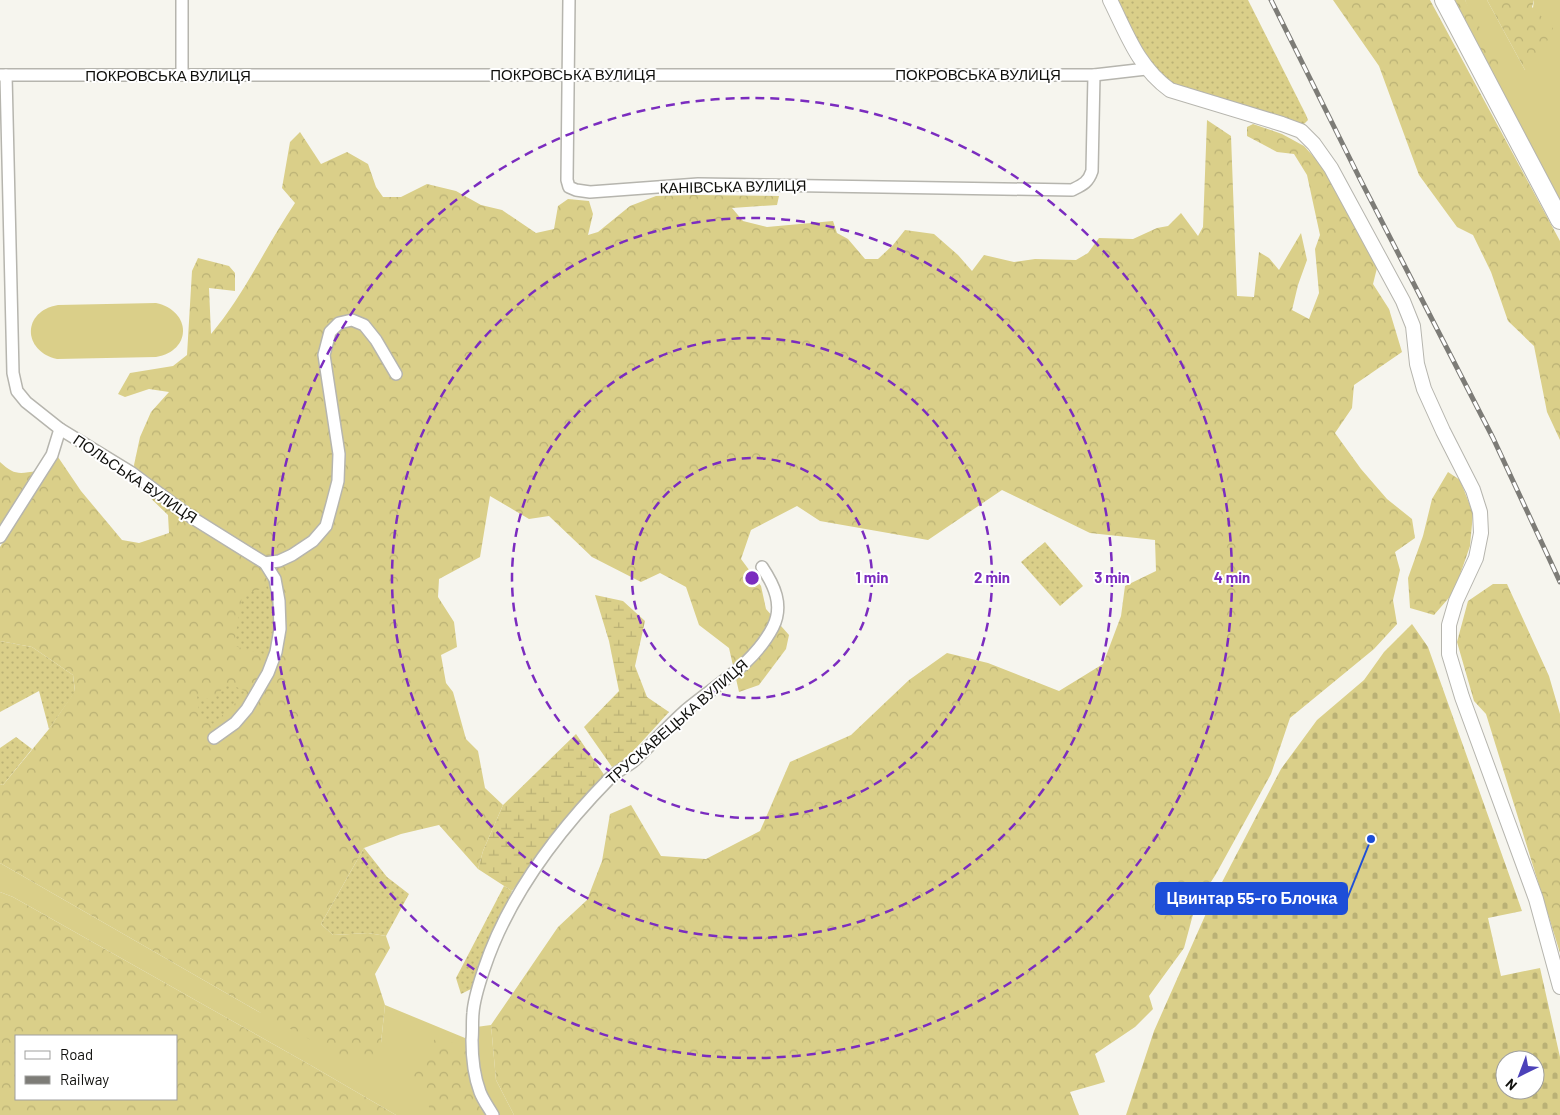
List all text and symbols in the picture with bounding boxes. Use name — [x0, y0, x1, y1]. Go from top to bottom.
street label: ПОКРОВСЬКА ВУЛИЦЯ — [490, 65, 656, 83]
street label: ПОКРОВСЬКА ВУЛИЦЯ — [895, 65, 1061, 83]
street label: ПОКРОВСЬКА ВУЛИЦЯ — [85, 66, 251, 84]
street label: КАНІВСЬКА ВУЛИЦЯ — [659, 176, 807, 196]
street label: ПОЛЬСЬКА ВУЛИЦЯ — [70, 430, 201, 526]
text: 1 min — [856, 568, 888, 586]
text: 2 min — [974, 568, 1010, 586]
text: 3 min — [1094, 568, 1130, 586]
text: 4 min — [1214, 568, 1250, 586]
centre of rings — [743, 569, 761, 587]
street label: ТРУСКАВЕЦЬКА ВУЛИЦЯ — [602, 655, 751, 788]
callout: Цвинтар 55-го Блочка — [1156, 883, 1347, 914]
text: Цвинтар 55-го Блочка — [1167, 888, 1338, 907]
legend — [15, 1035, 178, 1100]
text: Road — [60, 1045, 93, 1063]
north arrow — [1495, 1050, 1545, 1100]
text: Railway — [60, 1070, 109, 1088]
text: N — [1502, 1076, 1520, 1094]

